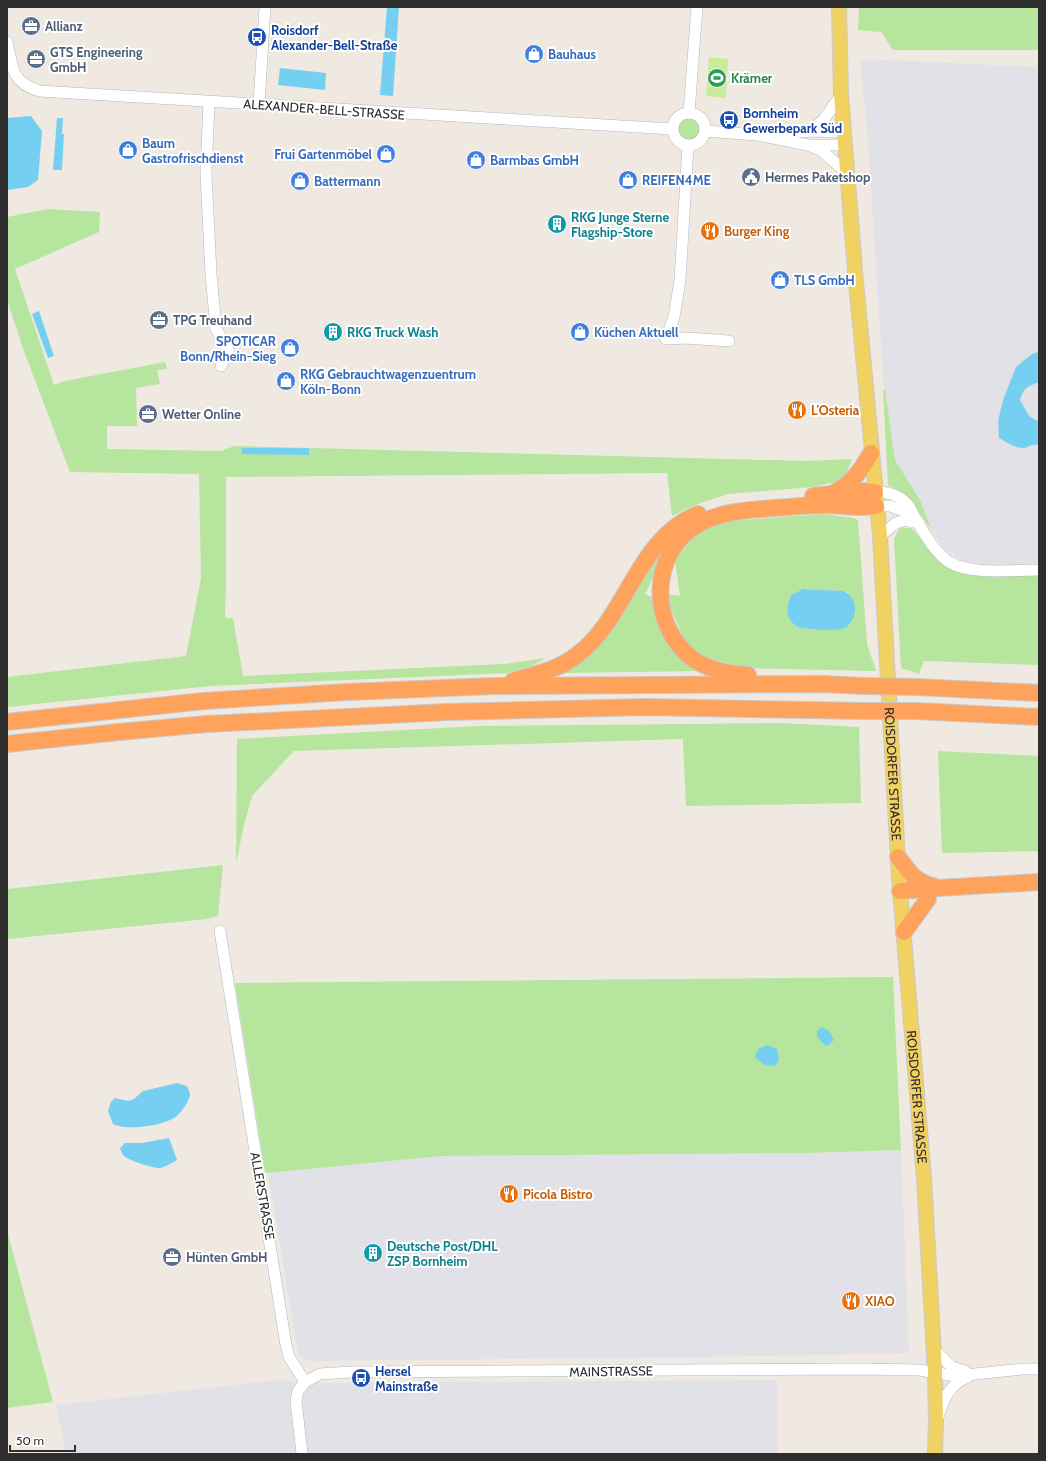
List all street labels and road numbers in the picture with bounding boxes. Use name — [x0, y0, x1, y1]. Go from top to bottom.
street label: ALEXANDER-BELL-STRASSE — [243, 95, 405, 123]
street label: ROISDORFER STRASSE — [882, 707, 905, 841]
street label: ROISDORFER STRASSE — [904, 1030, 931, 1164]
street label: ALLERSTRASSE — [247, 1151, 279, 1241]
street label: MAINSTRASSE — [569, 1362, 653, 1380]

